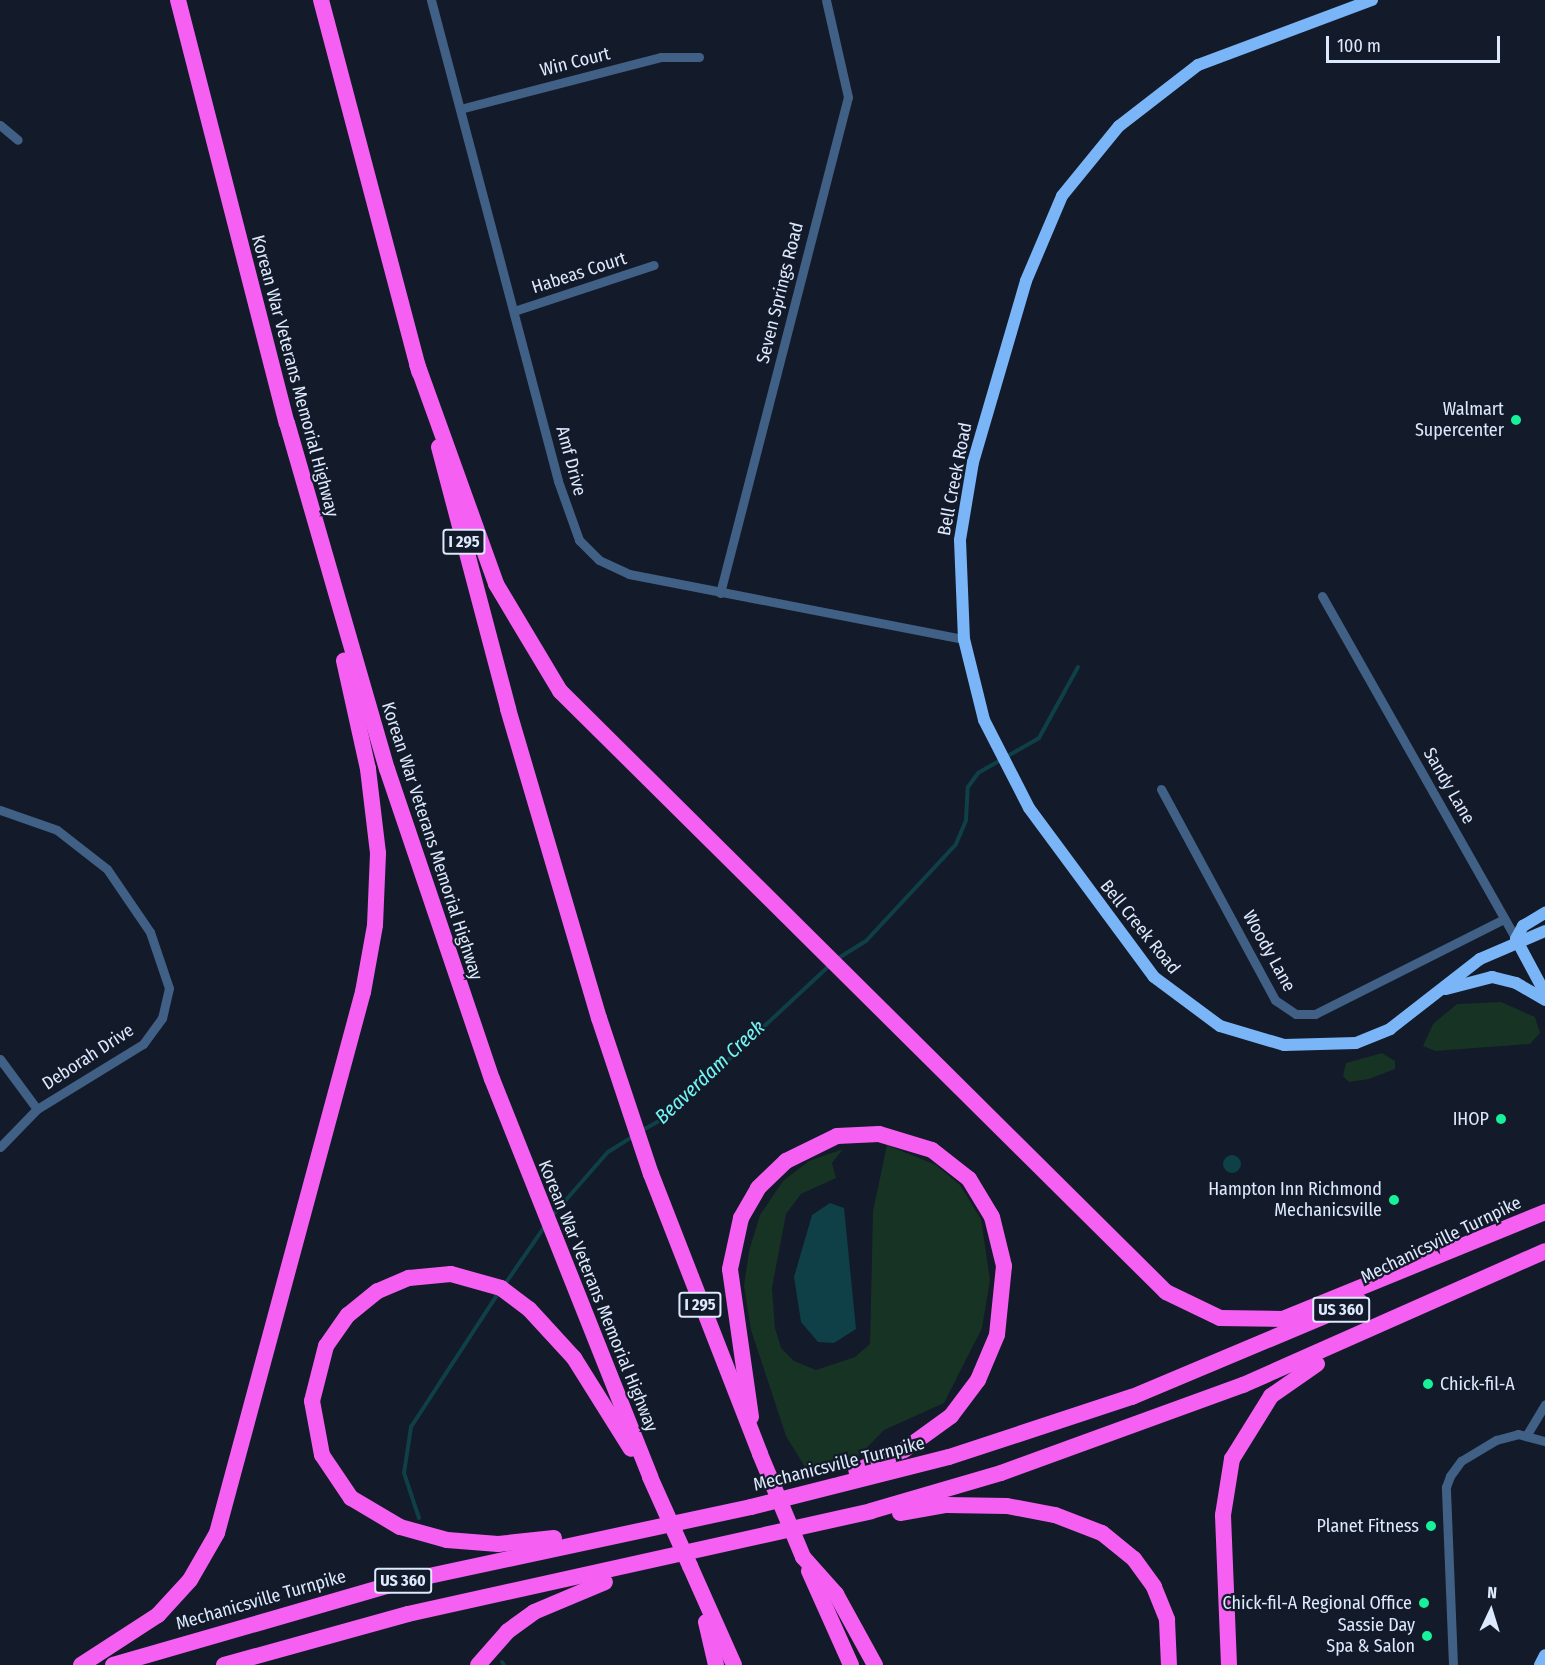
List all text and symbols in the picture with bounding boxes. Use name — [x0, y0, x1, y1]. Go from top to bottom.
scale bar — [1329, 24, 1503, 62]
text: 100 m — [1337, 35, 1381, 57]
street label: Win Court — [538, 43, 612, 81]
street label: Seven Springs Road — [752, 220, 808, 366]
street label: Korean War Veterans Memorial Highway — [247, 233, 343, 519]
street label: Habeas Court — [529, 248, 629, 298]
place label: Walmart Supercenter — [1415, 399, 1504, 442]
marker: Walmart Supercenter — [1509, 413, 1523, 427]
street label: Bell Creek Road — [933, 421, 977, 537]
street label: Amf Drive — [551, 424, 591, 498]
road number: I 295 — [442, 529, 486, 555]
street label: Korean War Veterans Memorial Highway — [377, 699, 487, 983]
street label: Sandy Lane — [1419, 744, 1479, 828]
street label: Bell Creek Road — [1095, 876, 1185, 978]
street label: Woody Lane — [1238, 907, 1300, 995]
water label: Beaverdam Creek — [650, 1015, 770, 1129]
street label: Deborah Drive — [38, 1019, 138, 1095]
place label: IHOP — [1453, 1108, 1489, 1130]
marker: IHOP — [1494, 1112, 1508, 1126]
street label: Korean War Veterans Memorial Highway — [533, 1157, 663, 1435]
place label: Hampton Inn Richmond Mechanicsville — [1208, 1179, 1382, 1222]
street label: Mechanicsville Turnpike — [1357, 1192, 1525, 1288]
marker: Hampton Inn Richmond Mechanicsville — [1387, 1193, 1401, 1207]
road number: I 295 — [678, 1292, 722, 1318]
road number: US 360 — [1311, 1297, 1371, 1323]
place label: Chick-fil-A — [1440, 1373, 1515, 1395]
marker: Chick-fil-A — [1421, 1377, 1435, 1391]
street label: Mechanicsville Turnpike — [751, 1432, 927, 1496]
place label: Planet Fitness — [1316, 1515, 1419, 1537]
marker: Planet Fitness — [1424, 1519, 1438, 1533]
street label: Mechanicsville Turnpike — [173, 1565, 349, 1635]
road number: US 360 — [373, 1568, 433, 1594]
north arrow — [1461, 1581, 1521, 1641]
text: N — [1487, 1583, 1498, 1602]
place label: Chick-fil-A Regional Office — [1223, 1592, 1412, 1614]
marker: Chick-fil-A Regional Office — [1417, 1596, 1431, 1610]
place label: Sassie Day Spa & Salon — [1326, 1615, 1415, 1658]
marker: Sassie Day Spa & Salon — [1420, 1629, 1434, 1643]

